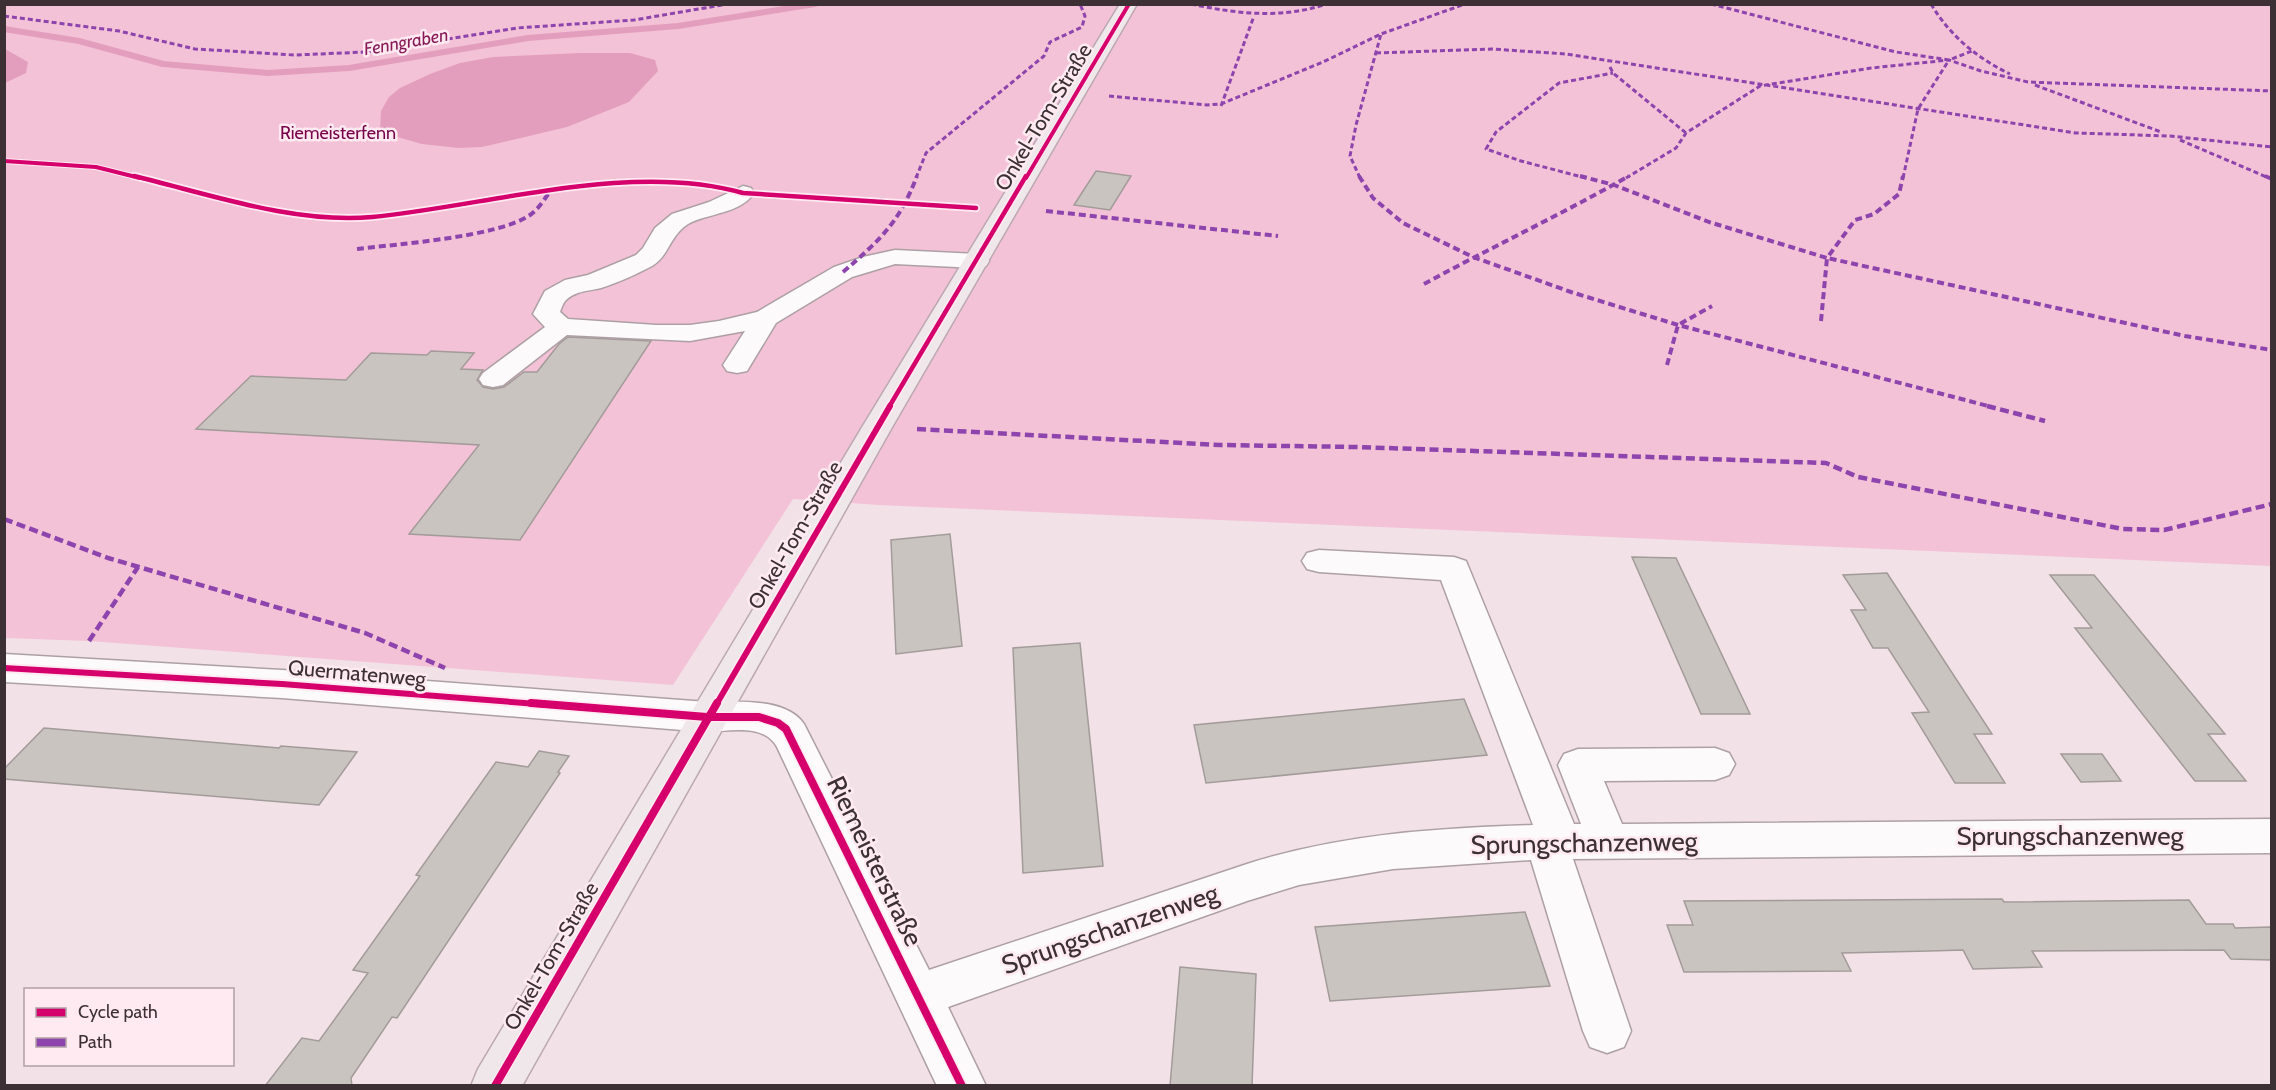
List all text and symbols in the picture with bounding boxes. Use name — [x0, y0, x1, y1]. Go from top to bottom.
water label: Fenngraben — [362, 24, 450, 60]
street label: Onkel-Tom-Straße — [989, 39, 1097, 195]
park label: Riemeisterfenn — [280, 122, 396, 144]
street label: Onkel-Tom-Straße — [742, 456, 848, 614]
street label: Quermatenweg — [287, 655, 428, 692]
street label: Riemeisterstraße — [820, 771, 930, 951]
street label: Sprungschanzenweg — [1956, 820, 2185, 852]
street label: Sprungschanzenweg — [1470, 825, 1699, 861]
street label: Onkel-Tom-Straße — [498, 877, 604, 1035]
street label: Sprungschanzenweg — [997, 877, 1224, 981]
legend — [24, 988, 234, 1066]
text: Cycle path — [78, 1001, 158, 1023]
text: Path — [78, 1031, 112, 1053]

